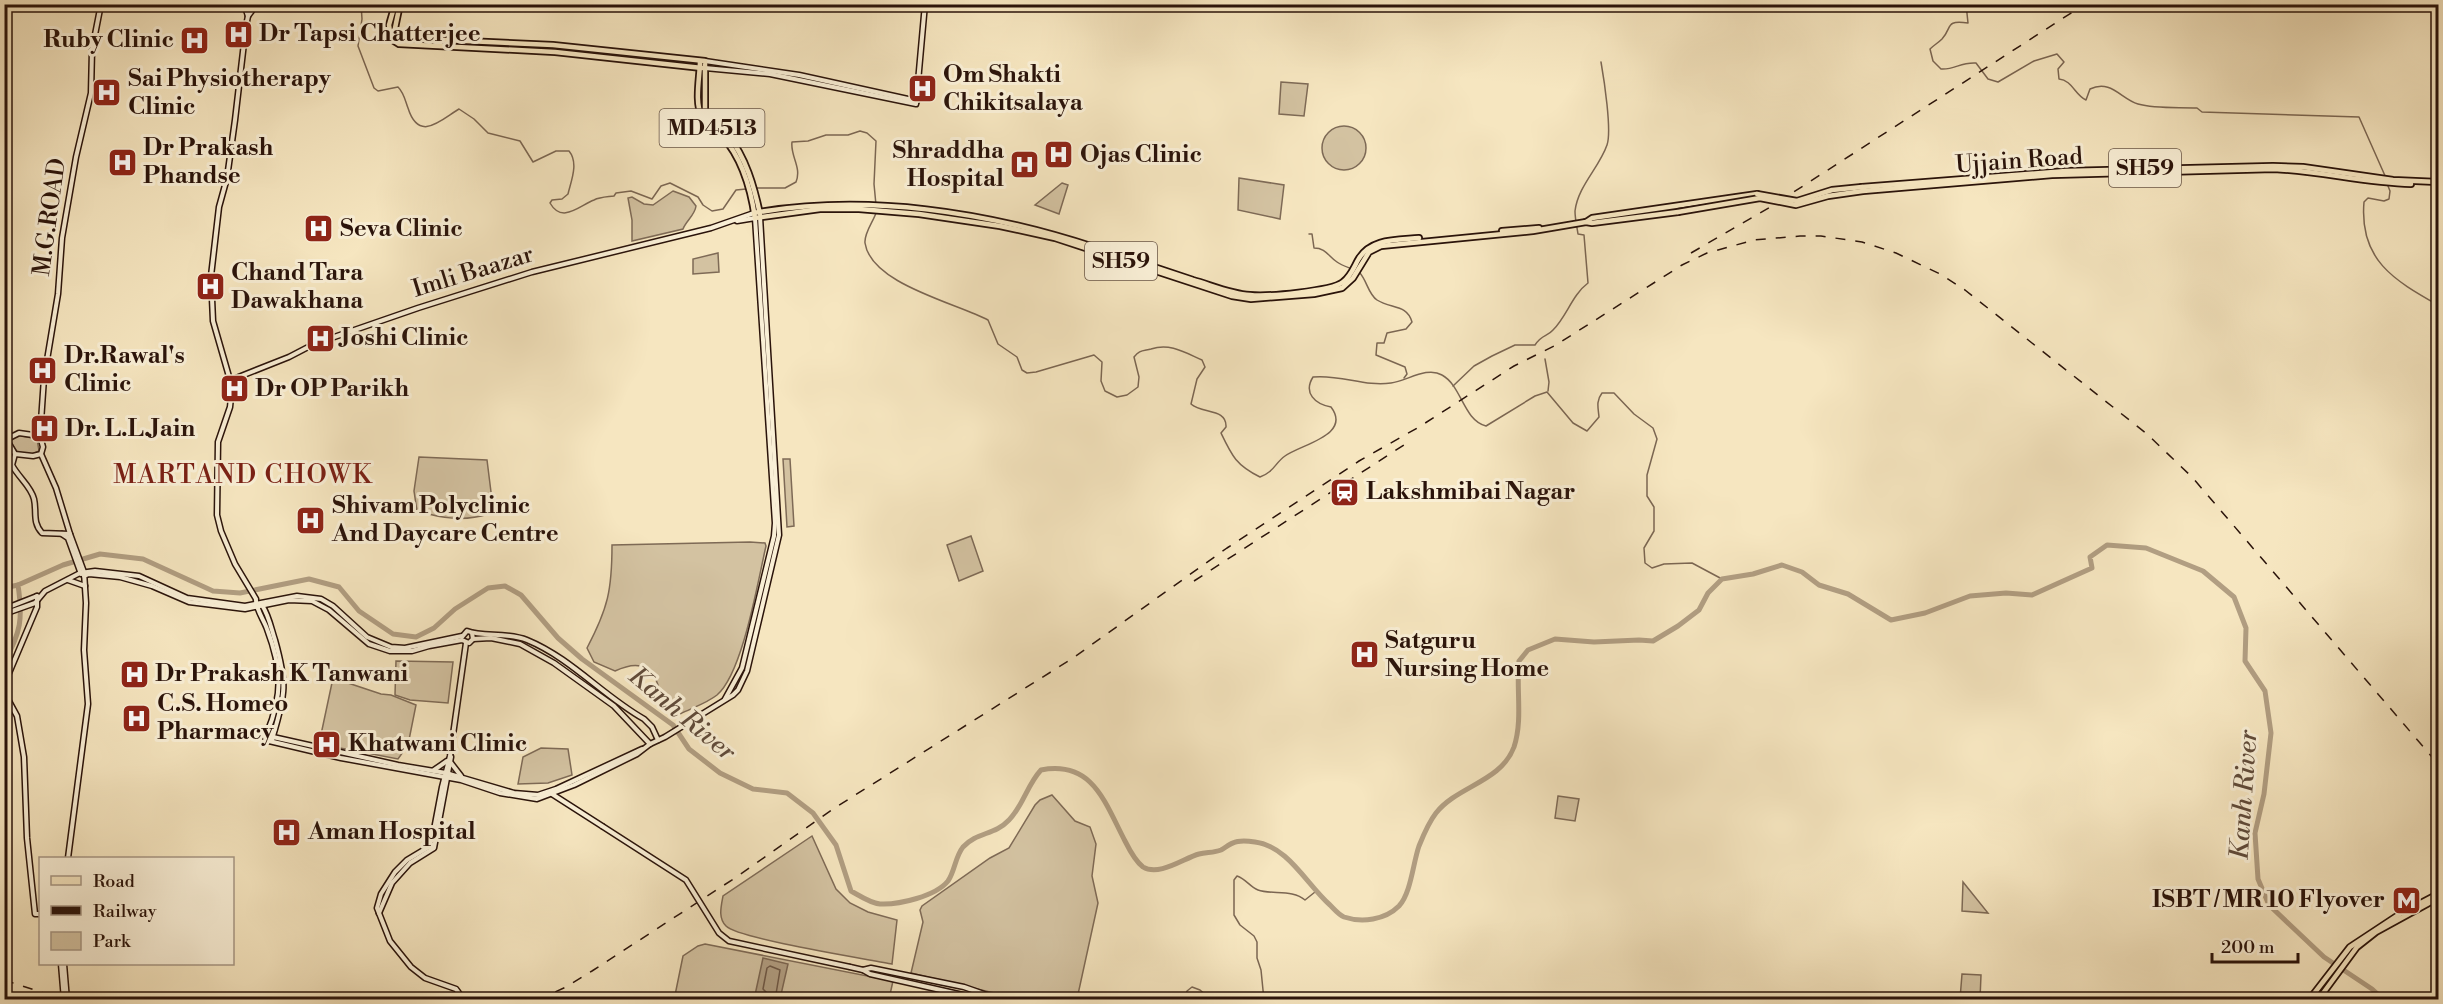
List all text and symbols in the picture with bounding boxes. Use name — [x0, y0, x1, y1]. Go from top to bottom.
hospital icon: Dr Tapsi Chatterjee — [222, 18, 254, 50]
place label: Dr Tapsi Chatterjee — [259, 19, 481, 49]
hospital icon: Ruby Clinic — [179, 24, 211, 56]
place label: Ruby Clinic — [43, 25, 174, 55]
place label: Om Shakti Chikitsalaya — [943, 60, 1084, 118]
place label: Sai Physiotherapy Clinic — [128, 64, 332, 122]
hospital icon: Om Shakti Chikitsalaya — [906, 73, 938, 105]
hospital icon: Sai Physiotherapy Clinic — [91, 77, 123, 109]
road number: MD4513 — [660, 109, 764, 147]
place label: Dr Prakash Phandse — [143, 133, 274, 191]
place label: Shraddha Hospital — [892, 136, 1005, 194]
hospital icon: Ojas Clinic — [1043, 139, 1075, 171]
place label: Ojas Clinic — [1080, 140, 1202, 170]
street label: Ujjain Road — [1954, 142, 2084, 180]
hospital icon: Dr Prakash Phandse — [106, 146, 138, 178]
hospital icon: Shraddha Hospital — [1009, 149, 1041, 181]
road number: SH59 — [2109, 149, 2181, 187]
street label: M.G.ROAD — [27, 156, 73, 278]
hospital icon: Seva Clinic — [303, 213, 335, 245]
place label: Seva Clinic — [340, 214, 463, 244]
street label: Imli Baazar — [409, 239, 537, 305]
road number: SH59 — [1085, 242, 1157, 280]
place label: Chand Tara Dawakhana — [231, 258, 364, 316]
hospital icon: Chand Tara Dawakhana — [194, 271, 226, 303]
hospital icon: Joshi Clinic — [304, 322, 336, 354]
place label: Joshi Clinic — [338, 323, 469, 353]
place label: Dr.Rawal's Clinic — [64, 341, 185, 399]
hospital icon: Dr.Rawal's Clinic — [27, 354, 59, 386]
hospital icon: Dr OP Parikh — [218, 373, 250, 405]
place label: Dr OP Parikh — [255, 374, 409, 404]
hospital icon: Dr. L.L.Jain — [28, 413, 60, 445]
place label: Dr. L.L.Jain — [65, 414, 195, 444]
district label: MARTAND CHOWK — [113, 459, 373, 491]
station icon: Lakshmibai Nagar — [1329, 476, 1361, 508]
place label: Lakshmibai Nagar — [1366, 477, 1576, 507]
place label: Shivam Polyclinic And Daycare Centre — [331, 491, 559, 549]
hospital icon: Shivam Polyclinic And Daycare Centre — [295, 504, 327, 536]
place label: Satguru Nursing Home — [1385, 626, 1549, 684]
hospital icon: Satguru Nursing Home — [1348, 639, 1380, 671]
hospital icon: Dr Prakash K Tanwani — [118, 658, 150, 690]
place label: Dr Prakash K Tanwani — [155, 659, 409, 689]
water label: Kanh River — [622, 660, 743, 769]
place label: C.S. Homeo Pharmacy — [157, 689, 289, 747]
hospital icon: C.S. Homeo Pharmacy — [120, 702, 152, 734]
hospital icon: Khatwani Clinic — [311, 728, 343, 760]
water label: Kanh River — [2223, 728, 2265, 861]
place label: Khatwani Clinic — [348, 729, 527, 759]
hospital icon: Aman Hospital — [271, 816, 303, 848]
place label: Aman Hospital — [307, 817, 476, 847]
legend — [39, 857, 234, 965]
text: Road — [93, 870, 136, 893]
metro station icon: ISBT / MR 10 Flyover — [2390, 884, 2422, 916]
place label: ISBT / MR 10 Flyover — [2152, 885, 2385, 915]
text: Railway — [93, 900, 157, 923]
scale bar — [2212, 926, 2298, 964]
text: Park — [93, 930, 132, 953]
text: 200 m — [2221, 936, 2275, 959]

